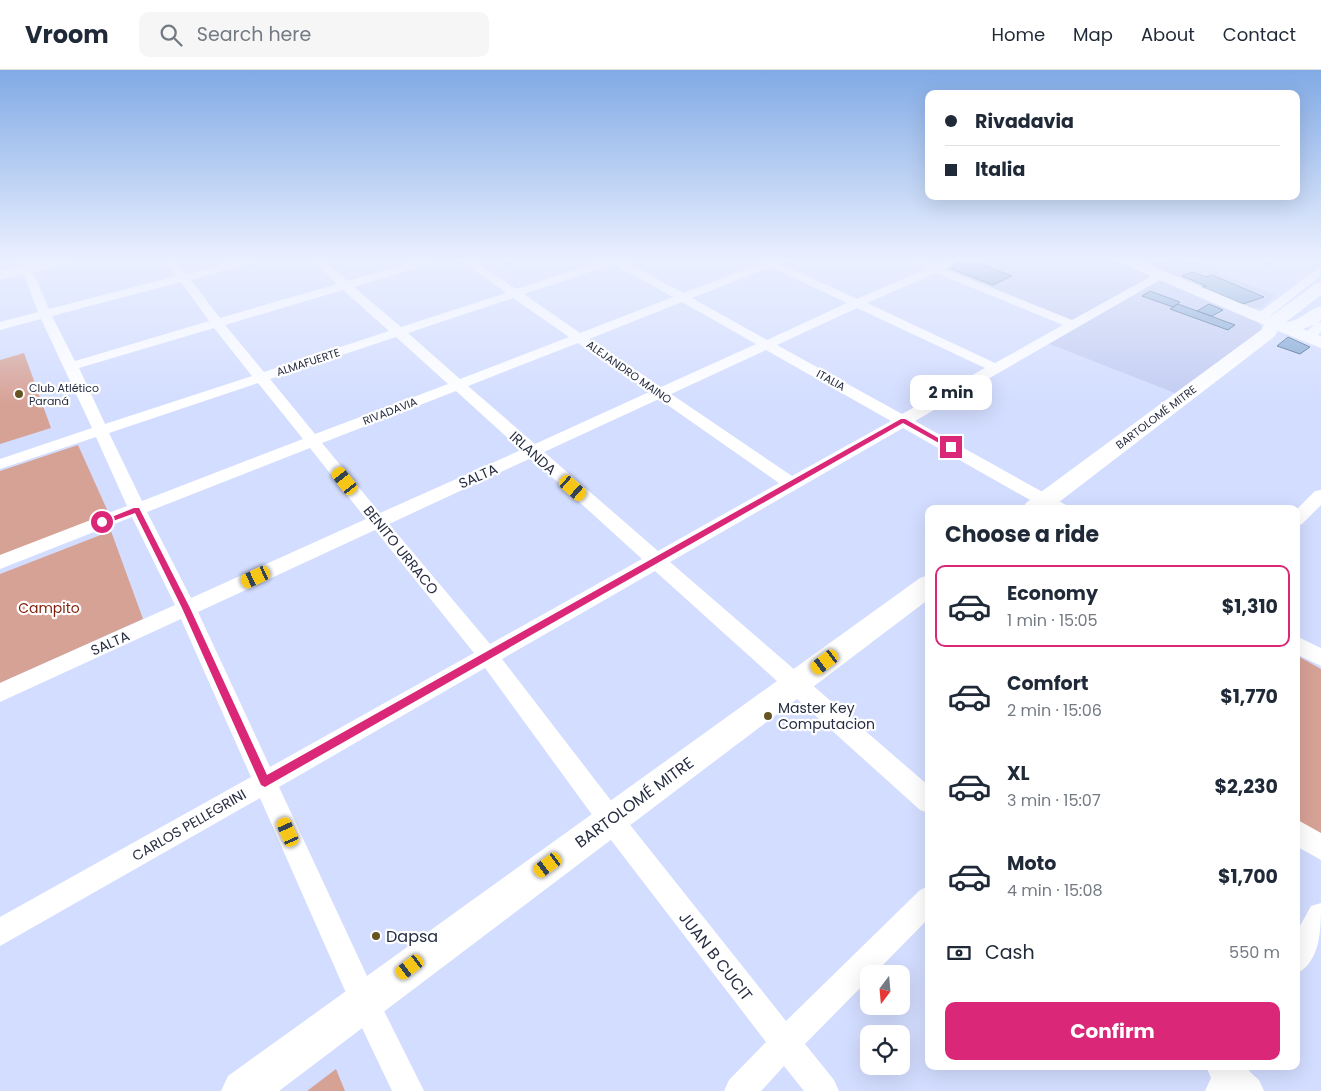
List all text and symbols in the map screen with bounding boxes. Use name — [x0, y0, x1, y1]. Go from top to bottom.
search box — [139, 12, 489, 57]
text: Vroom — [25, 18, 109, 51]
icon: search — [157, 21, 185, 49]
text: Search here — [197, 21, 311, 48]
text: Home — [991, 22, 1045, 47]
text: Map — [1073, 22, 1113, 47]
text: About — [1141, 22, 1195, 47]
text: Contact — [1223, 22, 1296, 47]
text: Rivadavia — [975, 108, 1074, 135]
text: Italia — [975, 156, 1025, 183]
street label: ALEJANDRO MAINO — [583, 337, 675, 408]
street label: ALMAFUERTE — [274, 344, 342, 380]
street label: ITALIA — [814, 365, 849, 395]
callout: 2 min — [910, 374, 992, 410]
place label: Club Atlético Paraná — [29, 380, 99, 409]
text: 2 min — [929, 381, 973, 404]
street label: BARTOLOMÉ MITRE — [1112, 381, 1200, 453]
marker: Club Atlético Paraná — [13, 388, 25, 400]
street label: RIVADAVIA — [361, 393, 420, 429]
street label: IRLANDA — [505, 427, 561, 479]
route end — [940, 436, 962, 458]
street label: SALTA — [455, 459, 501, 493]
car — [329, 465, 360, 497]
car — [556, 472, 589, 504]
street label: BENITO URRACO — [359, 501, 443, 599]
route start — [91, 511, 113, 533]
text: Choose a ride — [945, 519, 1099, 550]
car — [239, 564, 272, 590]
text: Economy — [1007, 580, 1098, 607]
icon: car — [947, 584, 992, 629]
text: $1,310 — [1222, 593, 1278, 620]
park label: Campito — [18, 598, 80, 618]
text: 1 min · 15:05 — [1007, 609, 1098, 632]
street label: SALTA — [87, 626, 133, 660]
car — [808, 647, 841, 677]
text: Comfort — [1007, 670, 1089, 697]
icon: car — [947, 674, 992, 719]
text: $1,770 — [1220, 683, 1278, 710]
place label: Master Key Computacion — [778, 698, 875, 734]
text: 2 min · 15:06 — [1007, 699, 1102, 722]
marker: Master Key Computacion — [762, 710, 774, 722]
street label: BARTOLOMÉ MITRE — [570, 751, 698, 853]
text: XL — [1007, 760, 1030, 787]
icon: car — [947, 764, 992, 809]
text: $2,230 — [1214, 773, 1278, 800]
street label: CARLOS PELLEGRINI — [128, 784, 250, 866]
text: 3 min · 15:07 — [1007, 789, 1101, 812]
car — [275, 815, 300, 849]
car — [531, 850, 564, 880]
text: Moto — [1007, 850, 1056, 877]
icon: car — [947, 854, 992, 899]
text: $1,700 — [1218, 863, 1278, 890]
text: 4 min · 15:08 — [1007, 879, 1103, 902]
street label: JUAN B CUCIT — [673, 907, 758, 1006]
place label: Dapsa — [386, 925, 438, 948]
marker: Dapsa — [370, 930, 382, 942]
icon: cash — [945, 939, 973, 967]
text: Cash — [985, 939, 1035, 966]
text: 550 m — [1229, 941, 1280, 964]
car — [393, 952, 426, 982]
north arrow — [860, 965, 910, 1015]
map controls — [860, 965, 910, 1075]
button: Confirm — [945, 1002, 1280, 1060]
button: locate — [860, 1025, 910, 1075]

